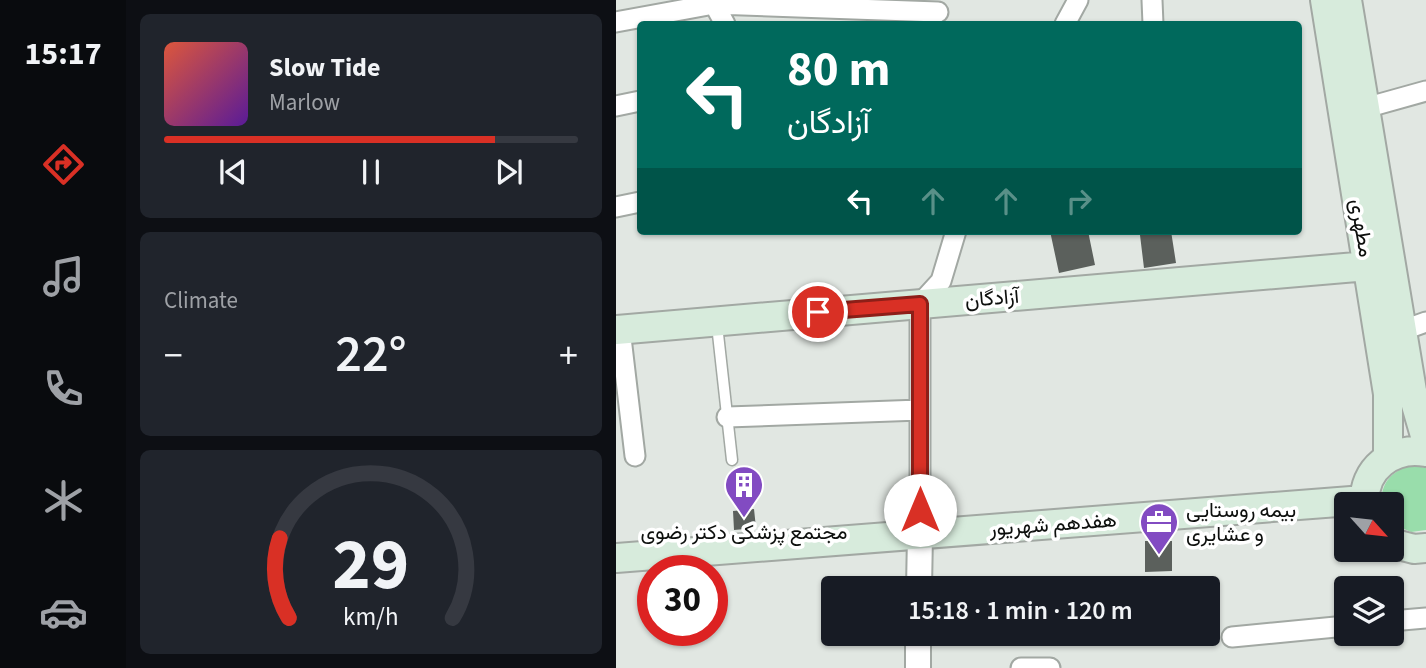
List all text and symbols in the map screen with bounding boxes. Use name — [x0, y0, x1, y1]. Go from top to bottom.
text: 15:17 — [24, 31, 102, 77]
text: 80 m — [787, 35, 891, 105]
text: Slow Tide — [269, 49, 380, 86]
icon: left — [672, 49, 763, 140]
text: Marlow — [269, 86, 340, 119]
text: آزادگان — [787, 100, 870, 146]
icon: directions — [39, 140, 88, 189]
icon: previous — [214, 153, 252, 191]
icon: pause — [352, 153, 390, 191]
icon: next — [490, 153, 528, 191]
icon: left — [841, 182, 879, 220]
icon: ahead — [914, 182, 952, 220]
icon: ahead — [987, 182, 1025, 220]
icon: right — [1060, 182, 1098, 220]
street label: مطهری — [1343, 197, 1381, 259]
icon: music — [39, 252, 88, 301]
street label: آزادگان — [964, 281, 1022, 315]
pin — [788, 282, 848, 342]
text: Climate — [164, 284, 238, 317]
icon: arrive — [799, 293, 837, 331]
text: 22° — [335, 318, 407, 392]
text: − — [164, 329, 183, 383]
text: + — [559, 329, 578, 383]
icon: phone — [39, 364, 88, 413]
building icon: مجتمع پزشکی دکتر رضوی — [723, 464, 765, 519]
position arrow — [883, 473, 957, 547]
icon: climate — [39, 476, 88, 525]
north arrow — [1334, 492, 1404, 562]
map controls — [1334, 492, 1404, 646]
place label: بیمه روستایی و عشایری — [1186, 495, 1296, 549]
office icon: بیمه روستایی و عشایری — [1138, 501, 1180, 556]
street label: هفدهم شهریور — [987, 505, 1118, 543]
text: 29 — [333, 513, 409, 617]
place label: مجتمع پزشکی دکتر رضوی — [641, 517, 847, 547]
speed limit sign: 30 — [637, 555, 728, 646]
button: layers — [1334, 576, 1404, 646]
icon: car — [39, 588, 88, 637]
text: 15:18 · 1 min · 120 m — [908, 592, 1133, 629]
text: km/h — [343, 599, 399, 635]

